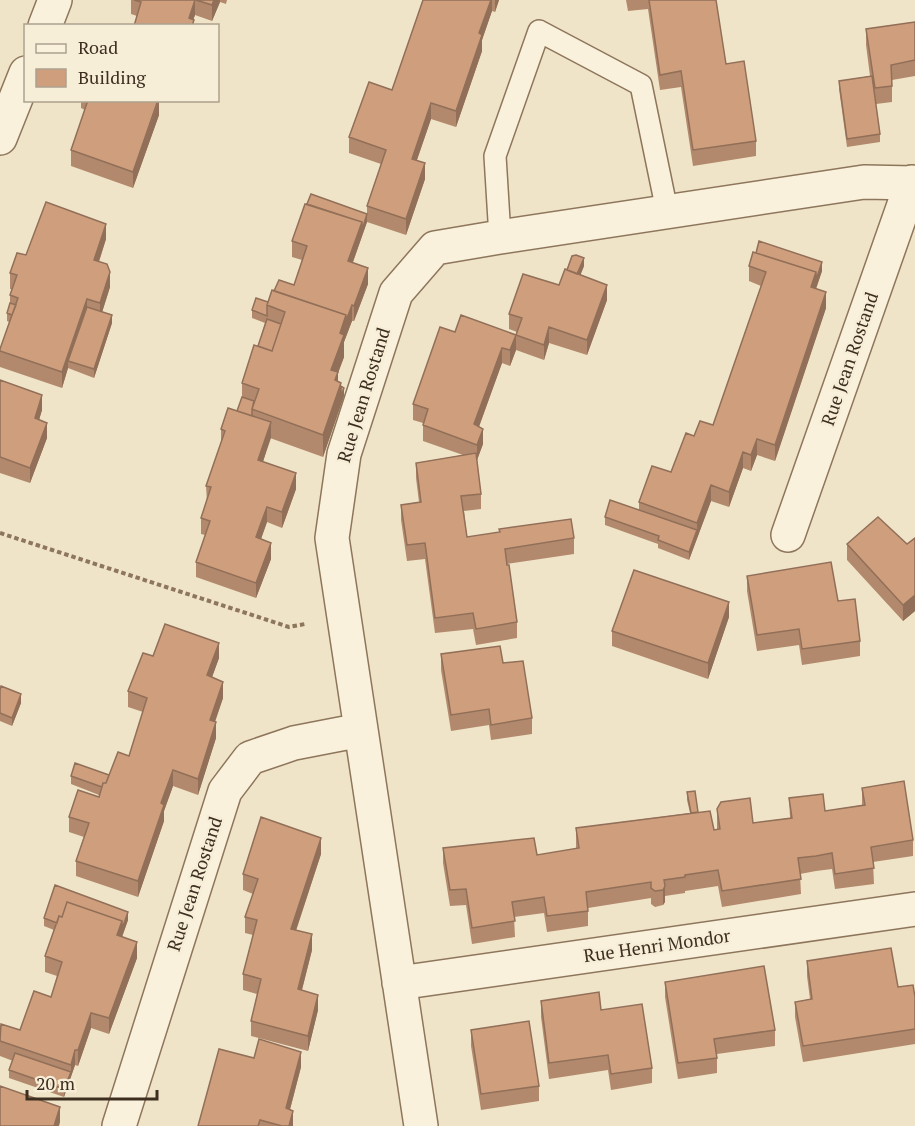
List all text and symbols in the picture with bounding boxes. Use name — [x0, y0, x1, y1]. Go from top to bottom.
legend — [24, 24, 219, 102]
text: Road — [78, 35, 118, 59]
text: Building — [78, 65, 146, 89]
street label: Rue Jean Rostand — [815, 289, 883, 429]
street label: Rue Jean Rostand — [331, 324, 395, 465]
street label: Rue Jean Rostand — [161, 813, 227, 954]
street label: Rue Henri Mondor — [582, 923, 732, 967]
scale bar — [27, 1063, 158, 1101]
text: 20 m — [36, 1071, 76, 1095]

